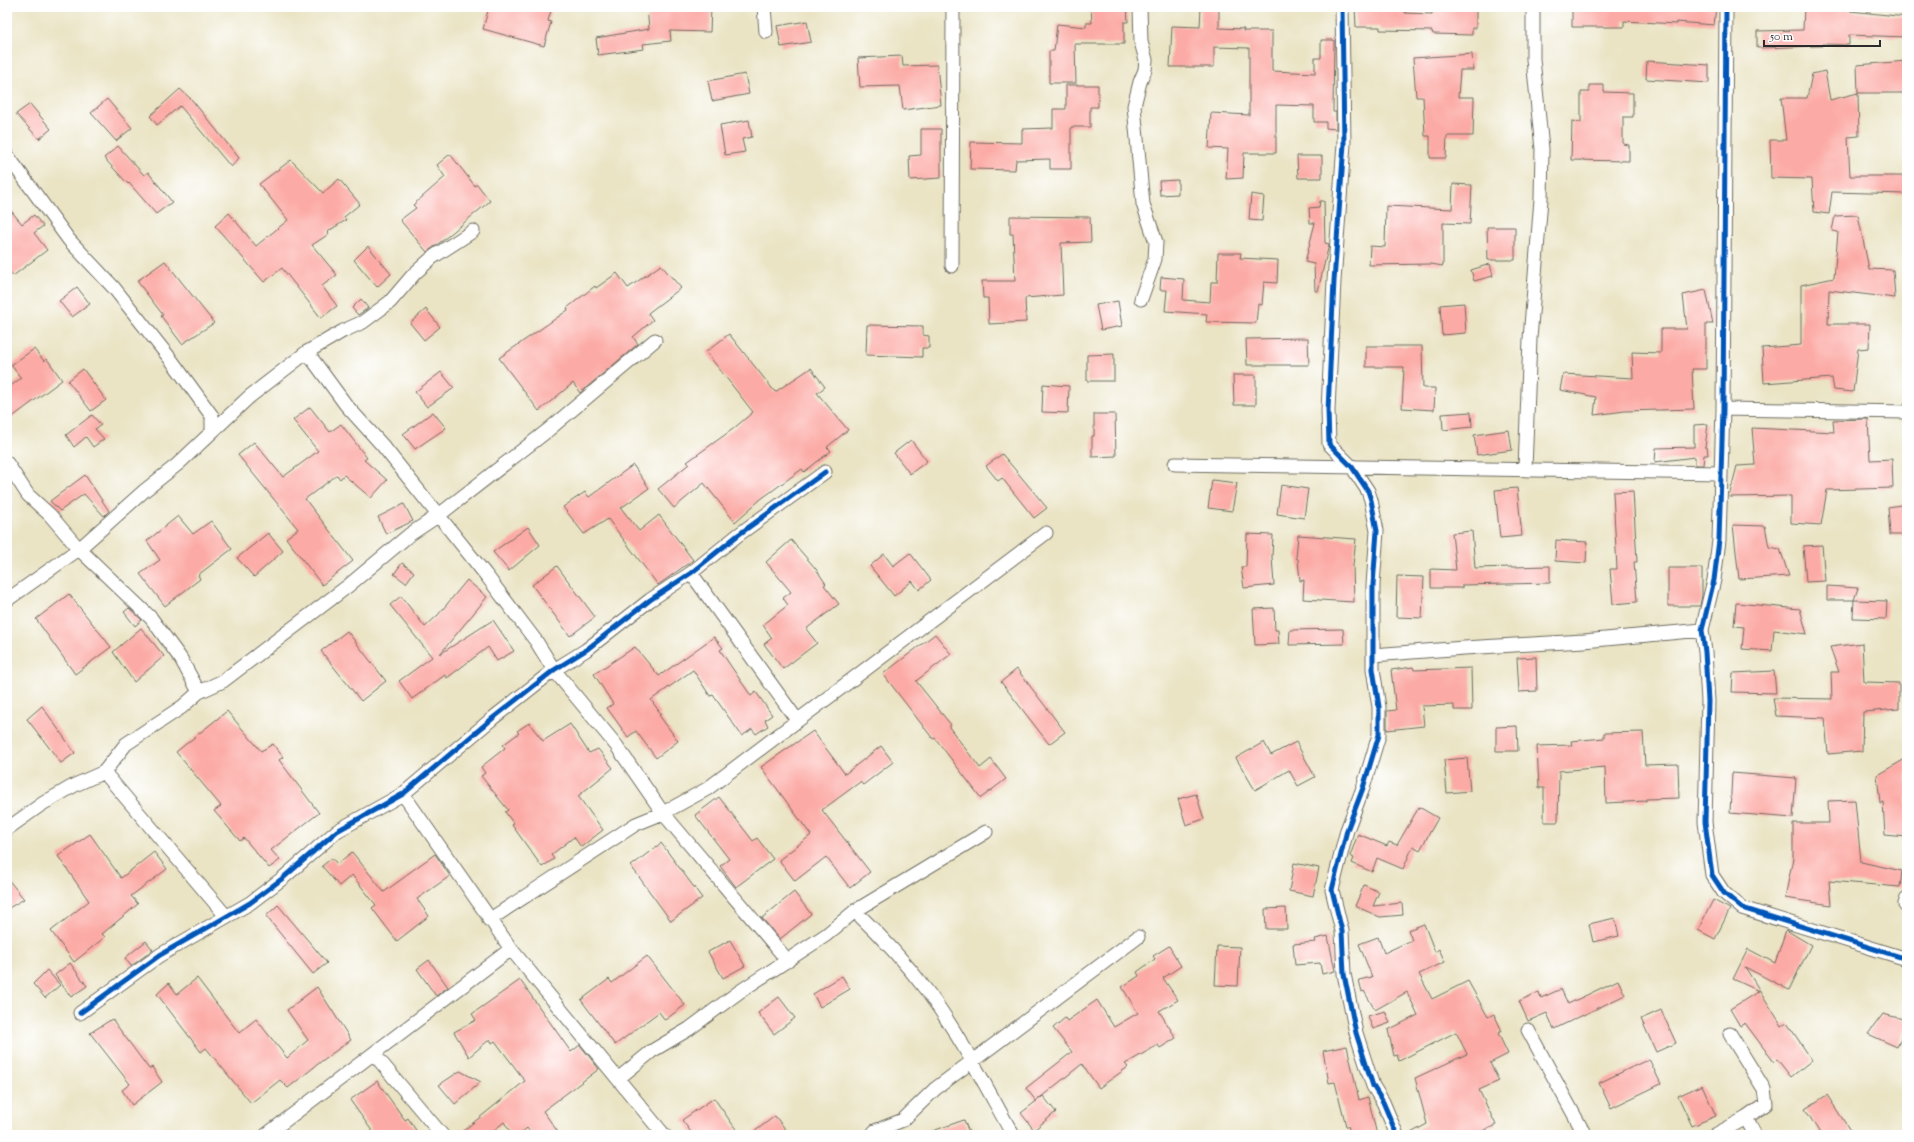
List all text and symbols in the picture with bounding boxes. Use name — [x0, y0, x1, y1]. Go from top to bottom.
scale bar — [1764, 22, 1880, 48]
text: 50 m — [1769, 28, 1793, 46]

